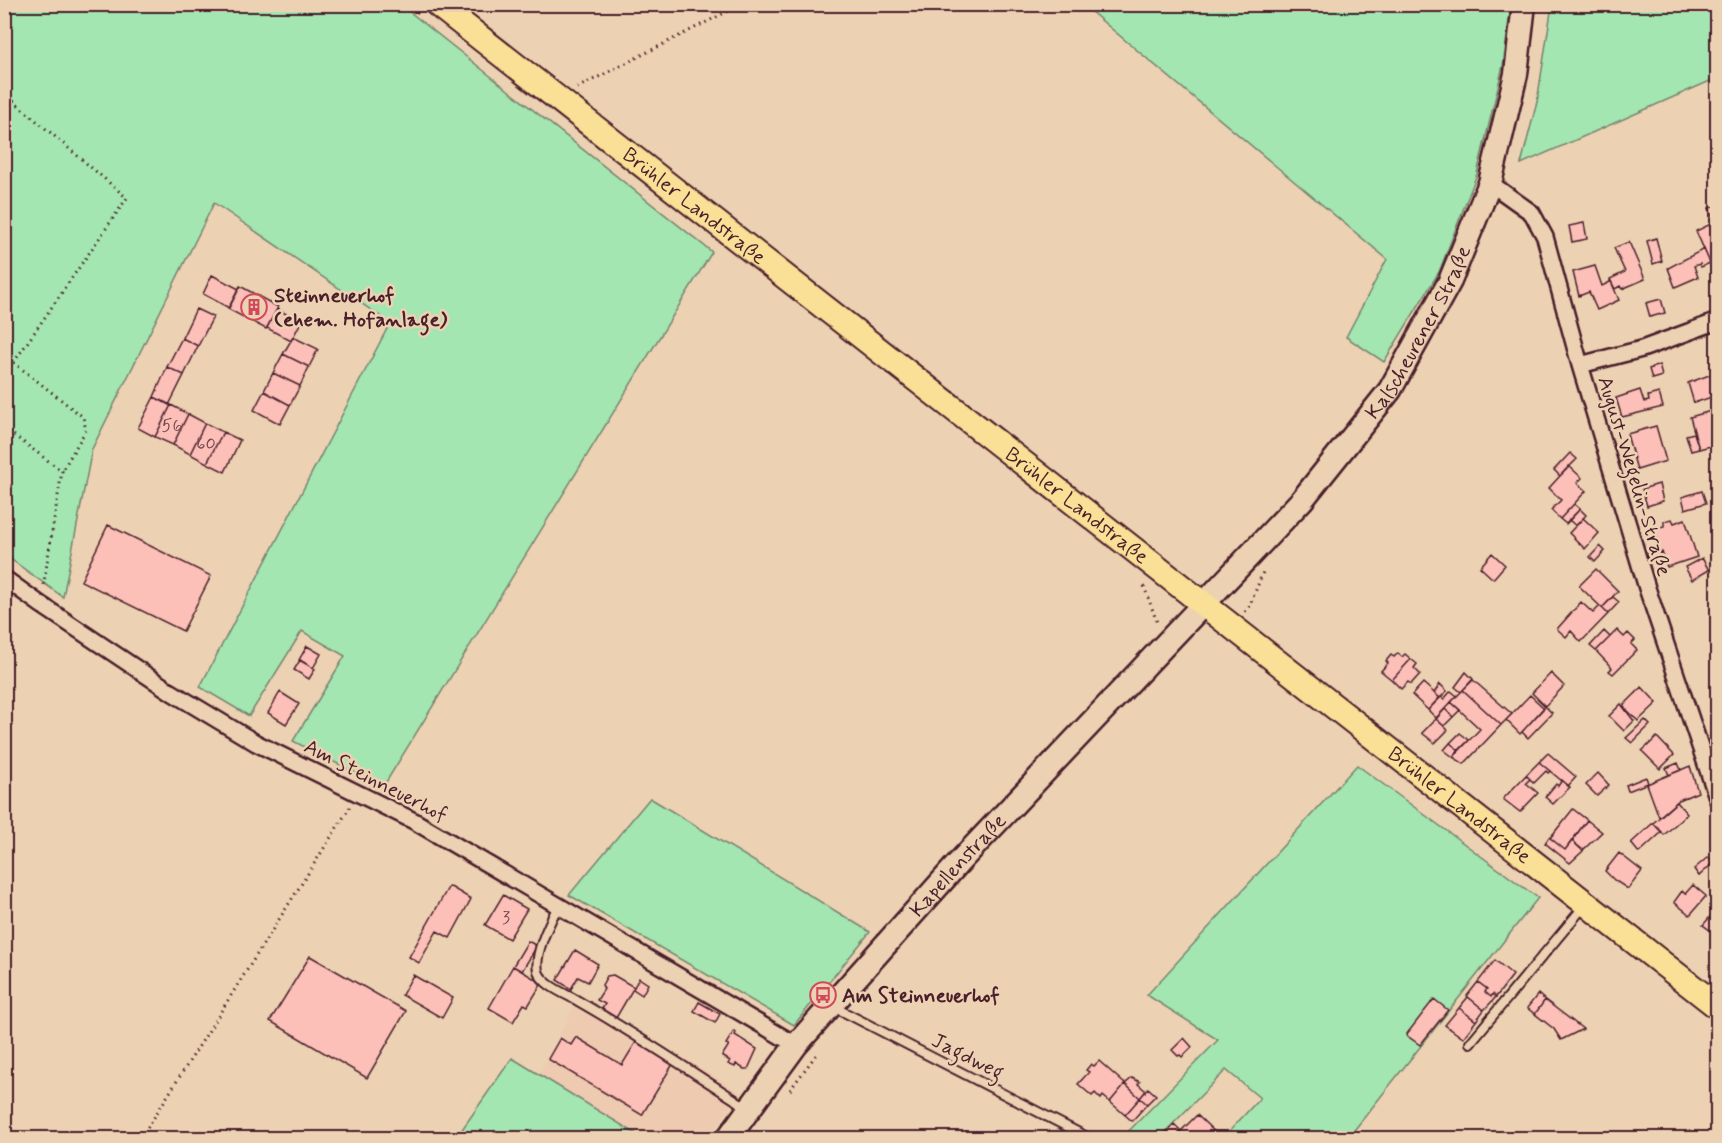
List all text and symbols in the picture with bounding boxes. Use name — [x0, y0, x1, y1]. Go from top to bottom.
street label: Brühler Landstraße — [616, 141, 771, 271]
street label: Kalscheurener Straße — [1359, 242, 1478, 425]
place label: Steinneuerhof (ehem. Hofanlage) — [274, 282, 448, 336]
building icon: Steinneuerhof (ehem. Hofanlage) — [239, 292, 269, 322]
street label: August-Wegelin-Straße — [1588, 373, 1678, 580]
house number: 56 — [162, 414, 182, 438]
house number: 60 — [196, 432, 216, 456]
street label: Brühler Landstraße — [999, 441, 1154, 571]
street label: Am Steinneuerhof — [299, 733, 452, 829]
street label: Brühler Landstraße — [1382, 741, 1537, 871]
street label: Kapellenstraße — [903, 808, 1013, 924]
house number: 3 — [502, 906, 510, 930]
bus stop icon: Am Steinneuerhof — [808, 980, 838, 1010]
place label: Am Steinneuerhof — [842, 982, 1000, 1010]
street label: Jagdweg — [926, 1027, 1008, 1089]

